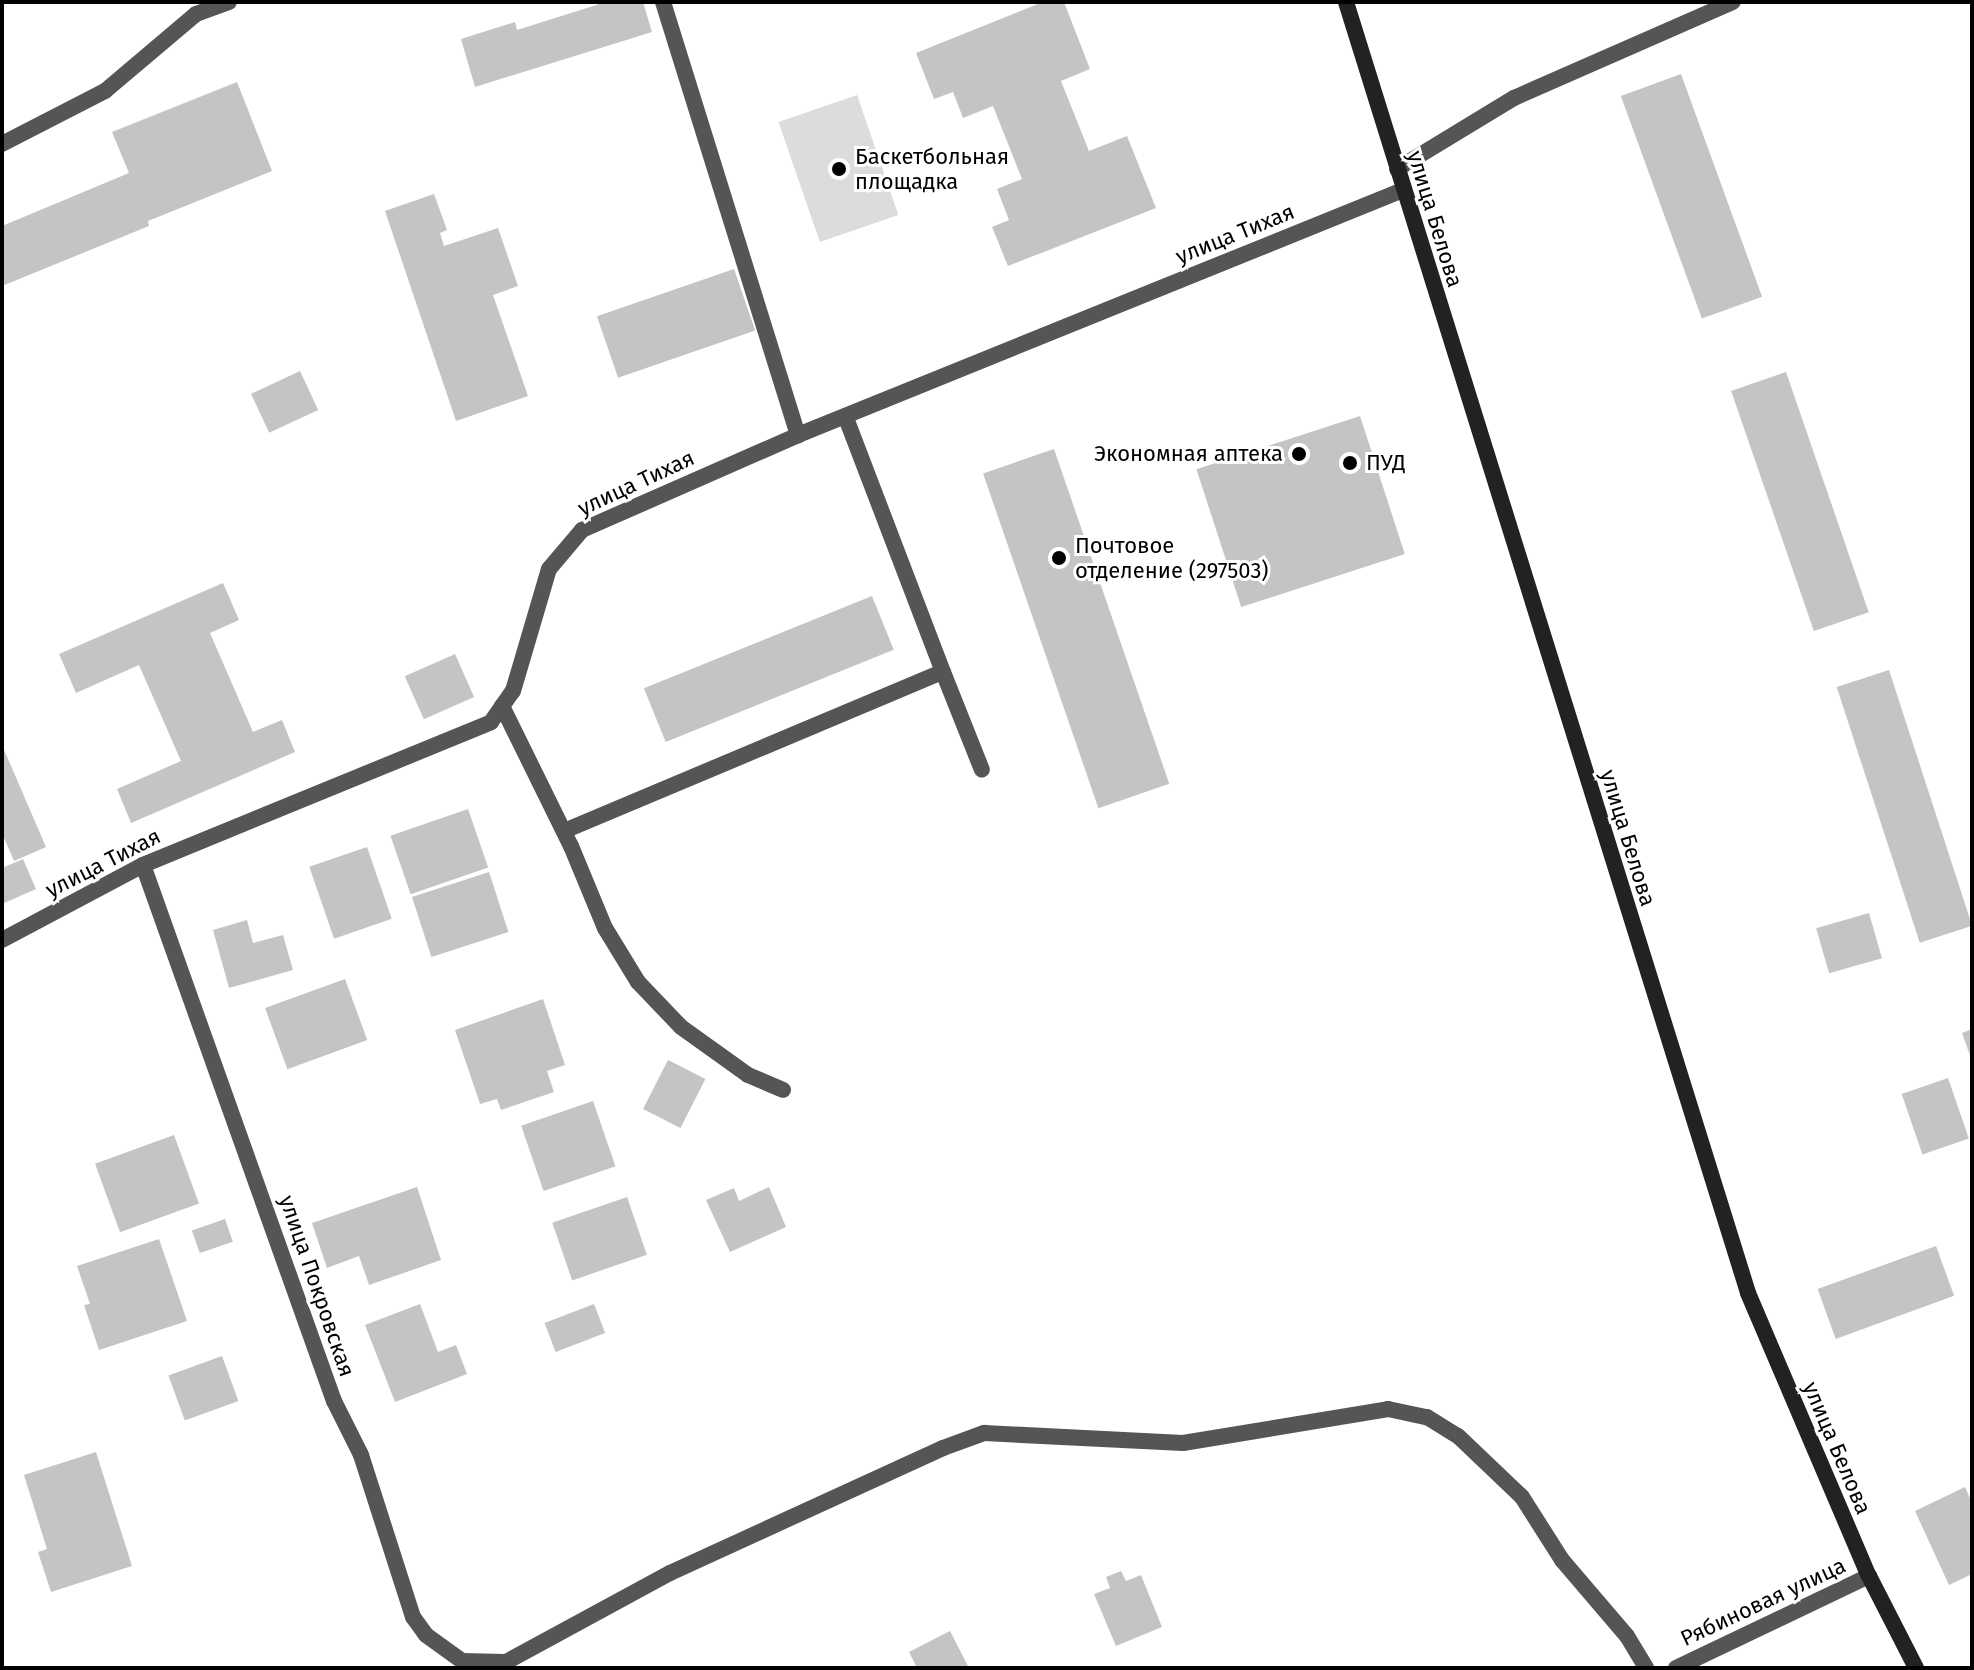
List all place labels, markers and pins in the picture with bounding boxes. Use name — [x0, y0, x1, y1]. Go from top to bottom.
place label: Баскетбольная площадка — [855, 143, 1009, 194]
marker: Баскетбольная площадка — [830, 160, 848, 178]
place label: Экономная аптека — [1094, 441, 1283, 467]
marker: Экономная аптека — [1290, 445, 1308, 463]
place label: ПУД — [1366, 450, 1406, 476]
marker: ПУД — [1341, 454, 1359, 472]
place label: Почтовое отделение (297503) — [1075, 532, 1268, 584]
marker: Почтовое отделение (297503) — [1050, 549, 1068, 567]

